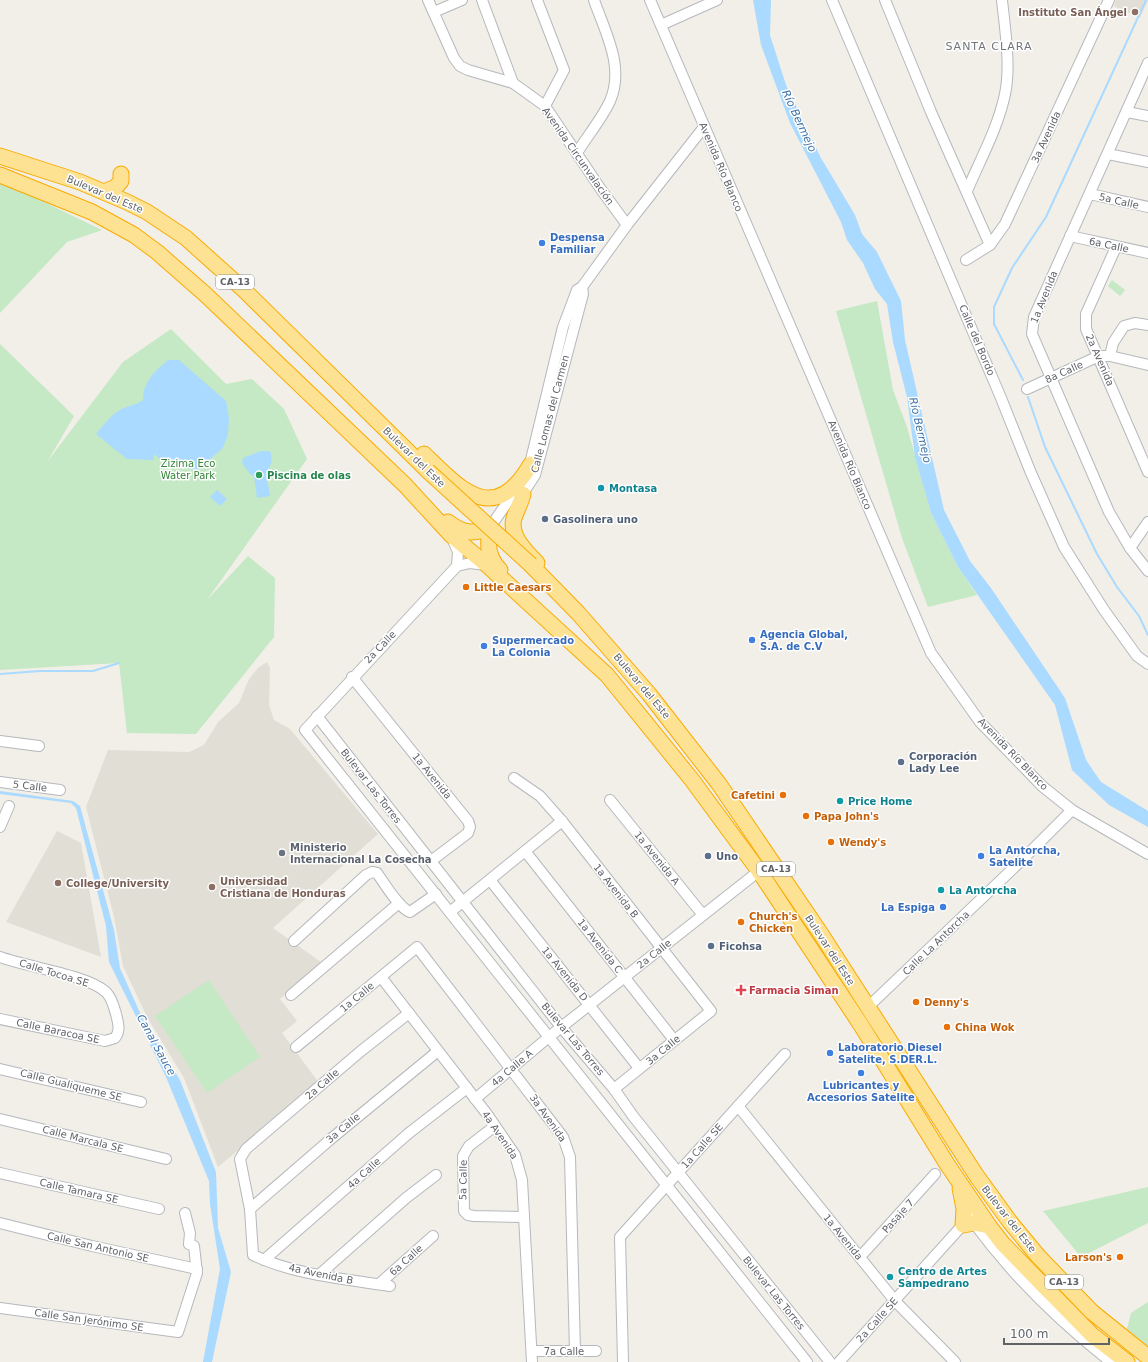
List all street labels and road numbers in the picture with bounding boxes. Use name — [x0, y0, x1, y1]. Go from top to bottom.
street label: Avenida Circunvalación — [540, 105, 616, 207]
street label: 3a Avenida — [1029, 109, 1063, 165]
street label: Avenida Río Blanco — [697, 121, 745, 213]
street label: Bulevar del Este — [65, 173, 145, 215]
street label: 5a Calle — [1098, 191, 1140, 211]
street label: 6a Calle — [1088, 235, 1130, 255]
street label: 1a Avenida — [1028, 269, 1060, 325]
road number: CA-13 — [216, 275, 254, 289]
street label: Calle del Bordo — [957, 303, 997, 377]
street label: 2a Avenida — [1084, 332, 1116, 388]
street label: Calle Lomas del Carmen — [529, 354, 571, 474]
street label: 8a Calle — [1043, 359, 1085, 385]
street label: Avenida Río Blanco — [826, 419, 874, 511]
street label: Bulevar del Este — [381, 425, 447, 489]
street label: 2a Calle — [362, 629, 398, 665]
street label: Bulevar del Este — [612, 651, 672, 721]
street label: Avenida Río Blanco — [976, 716, 1050, 792]
street label: Bulevar Las Torres — [339, 747, 403, 825]
street label: 1a Avenida — [410, 751, 454, 801]
street label: 5 Calle — [12, 778, 48, 794]
street label: 1a Avenida A — [632, 829, 682, 887]
street label: 1a Avenida B — [591, 862, 641, 920]
road number: CA-13 — [757, 862, 795, 876]
street label: Calle La Antorcha — [901, 908, 971, 978]
street label: Bulevar del Este — [803, 913, 857, 987]
street label: 1a Avenida C — [575, 917, 625, 975]
street label: 2a Calle — [635, 937, 673, 971]
street label: 1a Avenida D — [540, 945, 590, 1004]
street label: Calle Tocoa SE — [18, 957, 90, 989]
street label: 1a Calle — [338, 980, 376, 1014]
street label: Bulevar Las Torres — [539, 1001, 607, 1077]
street label: Calle Baracoa SE — [15, 1017, 101, 1045]
street label: 3a Calle — [644, 1033, 682, 1067]
street label: 4a Calle A — [489, 1047, 535, 1088]
street label: Calle Gualiqueme SE — [19, 1067, 123, 1103]
street label: 2a Calle — [303, 1067, 341, 1101]
street label: 3a Avenida — [528, 1092, 568, 1144]
street label: 4a Avenida — [480, 1109, 520, 1161]
street label: 3a Calle — [324, 1111, 362, 1145]
street label: 1a Calle SE — [679, 1121, 725, 1171]
street label: Calle Marcala SE — [41, 1124, 125, 1154]
street label: 4a Calle — [345, 1155, 383, 1191]
street label: 5a Calle — [457, 1160, 469, 1200]
street label: Calle Tamara SE — [39, 1177, 119, 1205]
street label: Bulevar del Este — [980, 1183, 1038, 1255]
street label: Pasaje 7 — [880, 1197, 916, 1235]
street label: 1a Avenida — [821, 1212, 865, 1262]
street label: Calle San Antonio SE — [46, 1230, 150, 1264]
street label: 6a Calle — [387, 1242, 425, 1278]
street label: Bulevar Las Torres — [741, 1254, 807, 1332]
street label: 4a Avenida B — [288, 1262, 354, 1286]
road number: CA-13 — [1045, 1275, 1083, 1289]
street label: 2a Calle SE — [854, 1295, 900, 1345]
street label: Calle San Jerónimo SE — [34, 1307, 144, 1333]
street label: 7a Calle — [544, 1346, 584, 1357]

